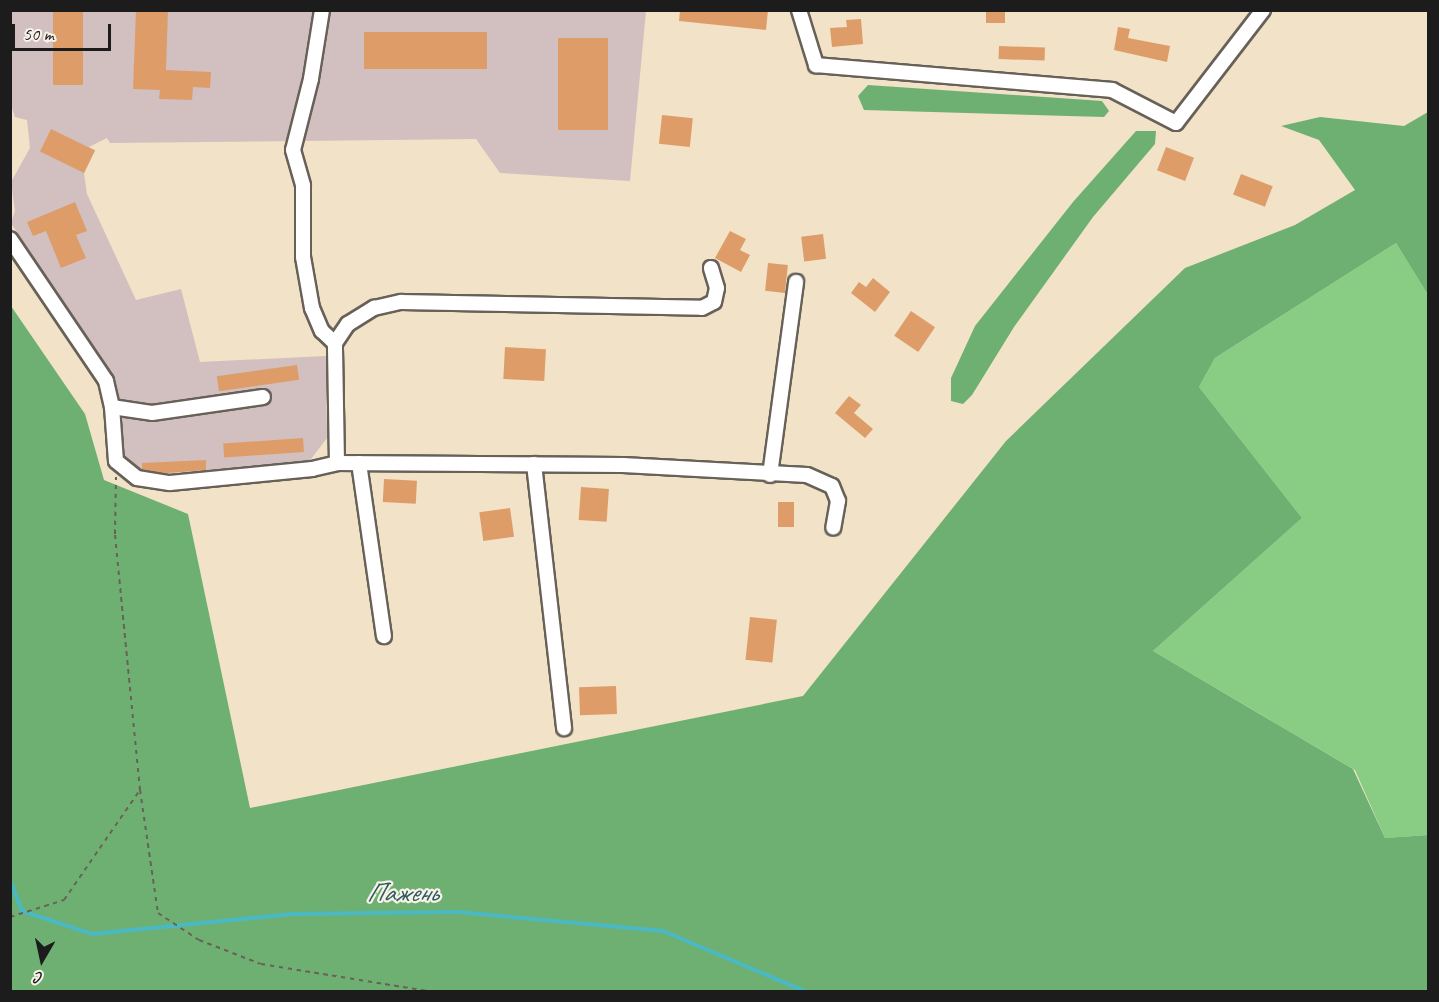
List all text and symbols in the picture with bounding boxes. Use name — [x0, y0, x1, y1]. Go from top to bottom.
scale bar — [15, 12, 114, 50]
text: 50 m — [23, 23, 54, 45]
water label: Пажень — [366, 877, 438, 909]
north arrow — [12, 930, 72, 990]
text: С — [34, 967, 45, 988]

